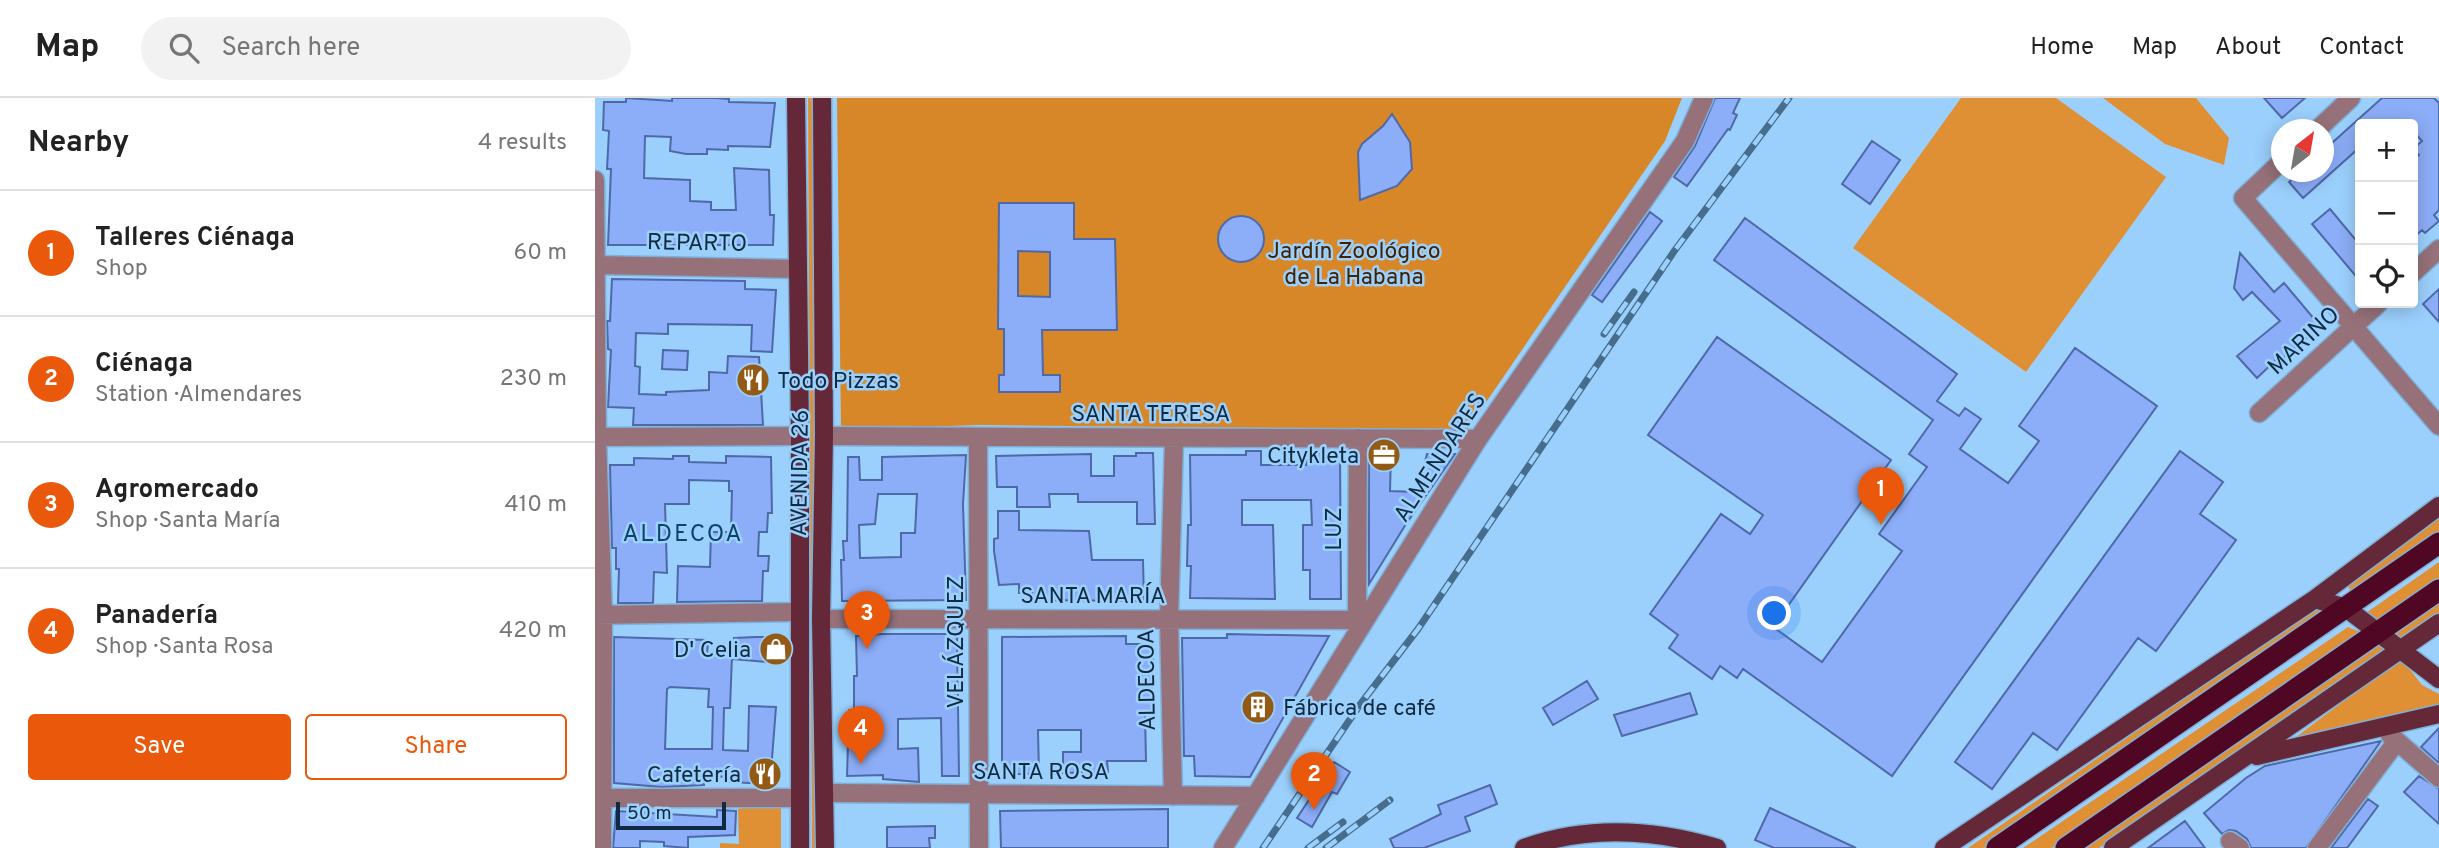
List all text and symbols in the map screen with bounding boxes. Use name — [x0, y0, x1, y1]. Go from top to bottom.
search box — [141, 17, 631, 80]
text: Map — [35, 27, 99, 69]
icon: search — [165, 29, 203, 67]
text: Search here — [221, 32, 360, 65]
text: Home — [2030, 33, 2094, 63]
text: Map — [2132, 33, 2177, 63]
text: About — [2215, 33, 2281, 63]
text: Contact — [2319, 33, 2404, 63]
north arrow — [2271, 119, 2334, 182]
map controls — [2355, 119, 2418, 308]
button: + — [2355, 119, 2418, 182]
text: Nearby — [28, 125, 129, 162]
text: 4 results — [478, 129, 567, 158]
button: − — [2355, 182, 2418, 245]
text: Talleres Ciénaga — [95, 222, 295, 255]
street label: REPARTO — [647, 229, 747, 260]
park label: Jardín Zoológico de La Habana — [1267, 238, 1441, 293]
text: 1 — [46, 239, 56, 268]
text: 60 m — [514, 239, 567, 268]
button: locate — [2355, 245, 2418, 308]
text: Shop — [95, 255, 148, 284]
street label: MARINO — [2263, 301, 2347, 382]
text: Ciénaga — [95, 348, 193, 381]
restaurant icon: Todo Pizzas — [734, 361, 772, 399]
text: 2 — [44, 365, 58, 394]
text: 230 m — [500, 365, 567, 394]
place label: Todo Pizzas — [777, 368, 899, 397]
text: Station · Almendares — [95, 381, 302, 410]
street label: ALMENDARES — [1388, 388, 1494, 529]
street label: SANTA TERESA — [1072, 401, 1230, 430]
street label: AVENIDA 26 — [786, 409, 817, 537]
office icon: Citykleta — [1365, 436, 1403, 474]
place label: Citykleta — [1267, 443, 1359, 472]
pin: 1 — [1858, 467, 1904, 525]
text: Agromercado — [95, 474, 259, 507]
text: 3 — [44, 491, 58, 520]
text: 410 m — [504, 491, 567, 520]
text: Shop · Santa María — [95, 507, 280, 536]
street label: LUZ — [1321, 507, 1350, 551]
district label: ALDECOA — [623, 520, 743, 550]
street label: VELÁZQUEZ — [942, 576, 972, 708]
street label: SANTA MARÍA — [1020, 582, 1166, 612]
pin: 3 — [844, 591, 890, 649]
your location — [1757, 596, 1791, 630]
text: Panadería — [95, 600, 218, 633]
text: 4 — [44, 617, 58, 646]
text: 420 m — [499, 617, 567, 646]
street label: ALDECOA — [1133, 628, 1164, 731]
shop icon: D' Celia — [757, 630, 795, 668]
text: Shop · Santa Rosa — [95, 633, 273, 662]
place label: D' Celia — [674, 637, 751, 666]
building icon: Fábrica de café — [1239, 688, 1277, 726]
place label: Fábrica de café — [1283, 695, 1436, 724]
pin: 4 — [838, 706, 884, 764]
button: Save — [28, 714, 291, 780]
button: Share — [305, 714, 567, 780]
pin: 2 — [1291, 752, 1337, 810]
restaurant icon: Cafetería — [746, 755, 784, 793]
street label: SANTA ROSA — [973, 759, 1109, 788]
place label: Cafetería — [647, 762, 741, 791]
scale bar — [616, 799, 726, 831]
text: 50 m — [627, 802, 672, 826]

